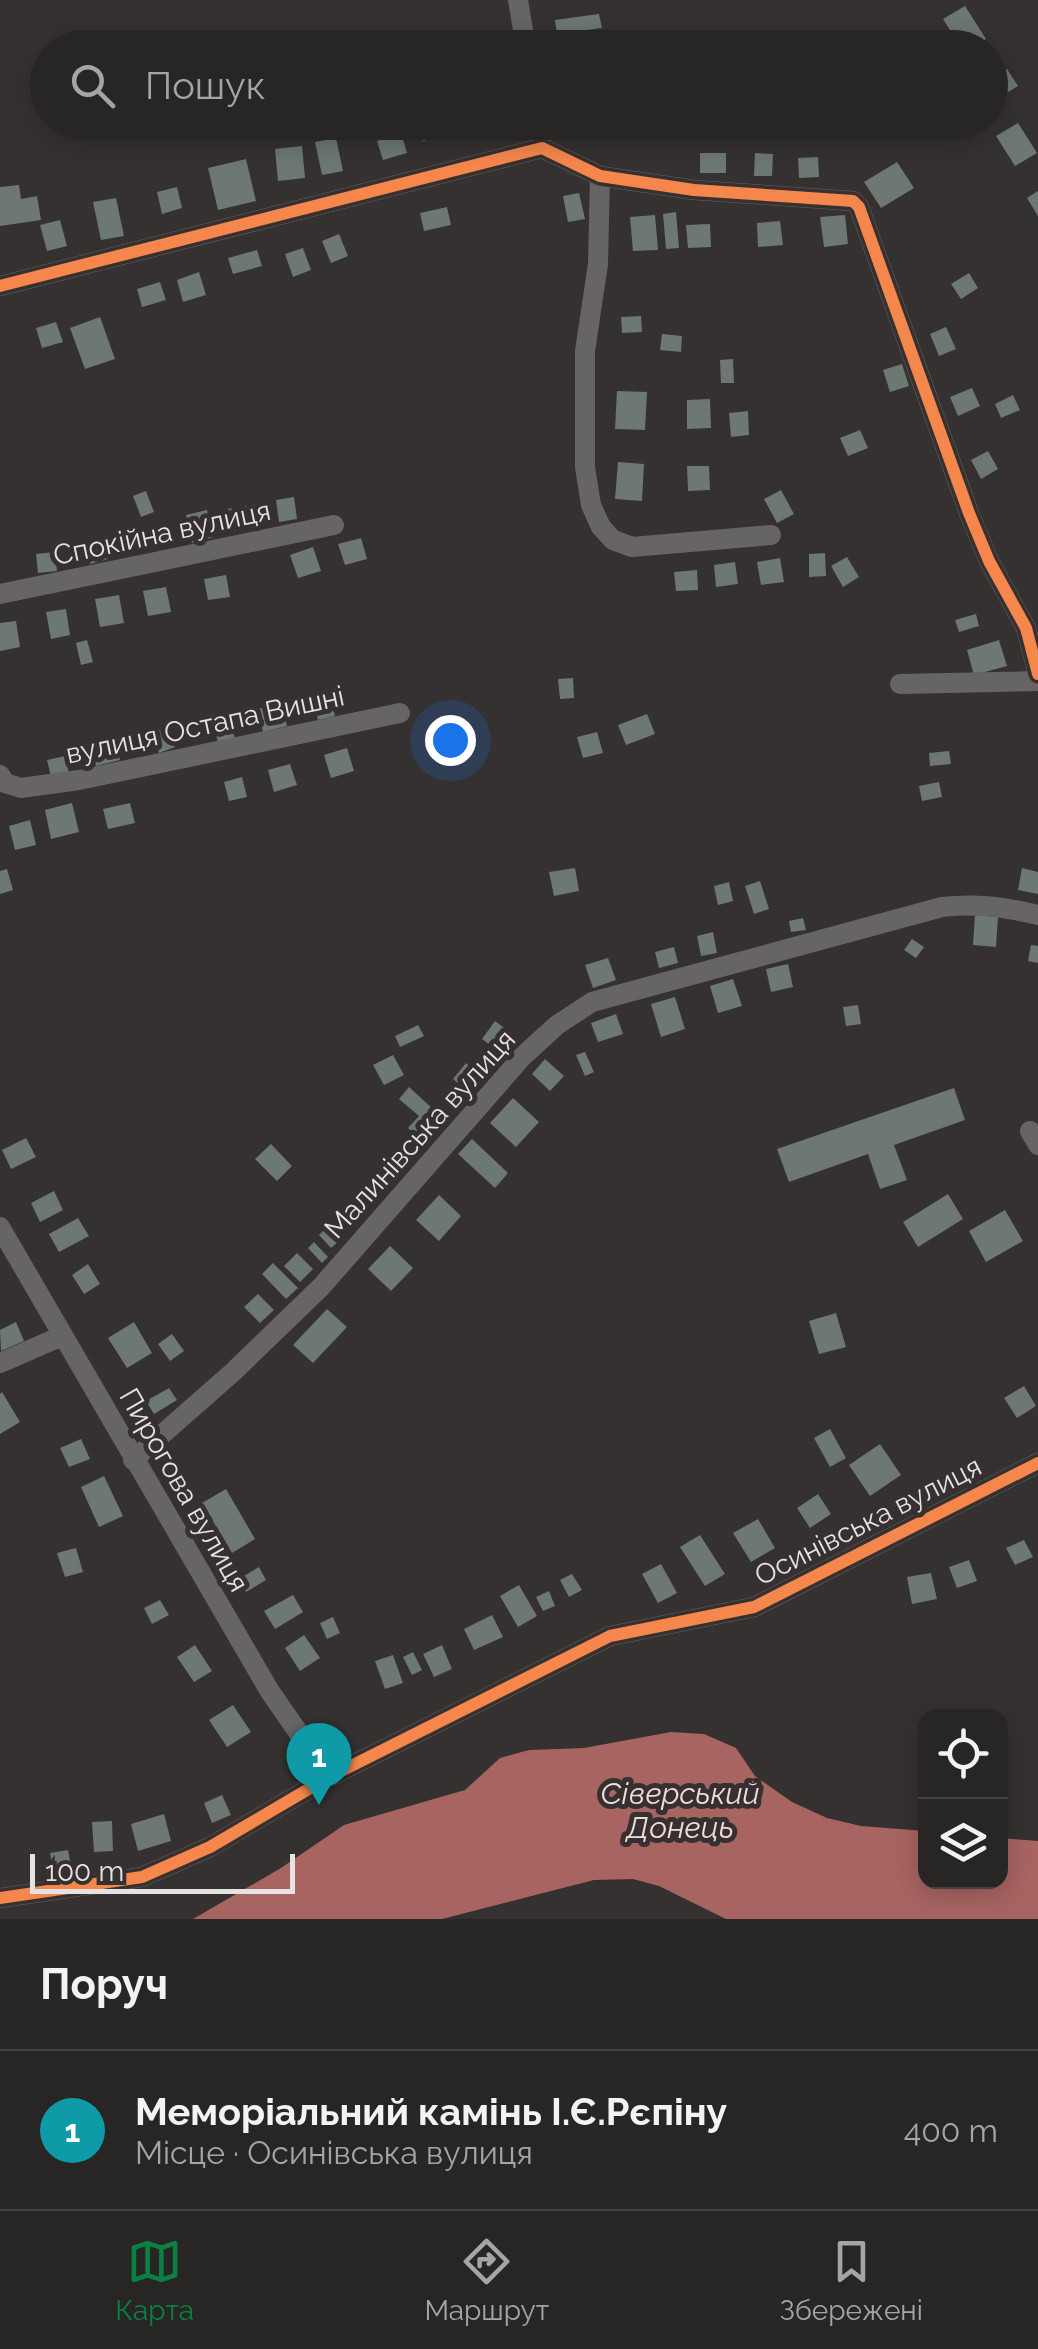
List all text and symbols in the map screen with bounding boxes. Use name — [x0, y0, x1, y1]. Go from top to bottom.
search box — [30, 30, 1008, 140]
icon: search — [65, 58, 120, 113]
text: Пошук — [145, 63, 265, 108]
street label: Спокійна вулиця — [50, 494, 274, 572]
street label: вулиця Остапа Вишні — [63, 679, 347, 771]
your location — [425, 715, 476, 766]
street label: Малинівська вулиця — [318, 1023, 522, 1245]
street label: Пирогова вулиця — [112, 1382, 256, 1598]
street label: Осинівська вулиця — [749, 1450, 987, 1592]
map controls — [918, 1709, 1008, 1889]
button: locate — [918, 1709, 1008, 1799]
pin: 1 — [286, 1722, 352, 1805]
water label: Сіверський Донець — [600, 1776, 760, 1845]
button: layers — [918, 1799, 1008, 1889]
scale bar — [30, 1849, 295, 1894]
text: 100 m — [45, 1855, 124, 1888]
text: Поруч — [40, 1960, 168, 2009]
text: Меморіальний камінь І.Є.Рєпіну — [135, 2089, 727, 2134]
text: 1 — [65, 2112, 80, 2149]
text: 400 m — [904, 2112, 998, 2149]
text: Місце · Осинівська вулиця — [135, 2134, 533, 2171]
tab: Карта — [115, 2234, 194, 2327]
tab: Маршрут — [424, 2234, 549, 2327]
tab: Збережені — [779, 2234, 923, 2327]

